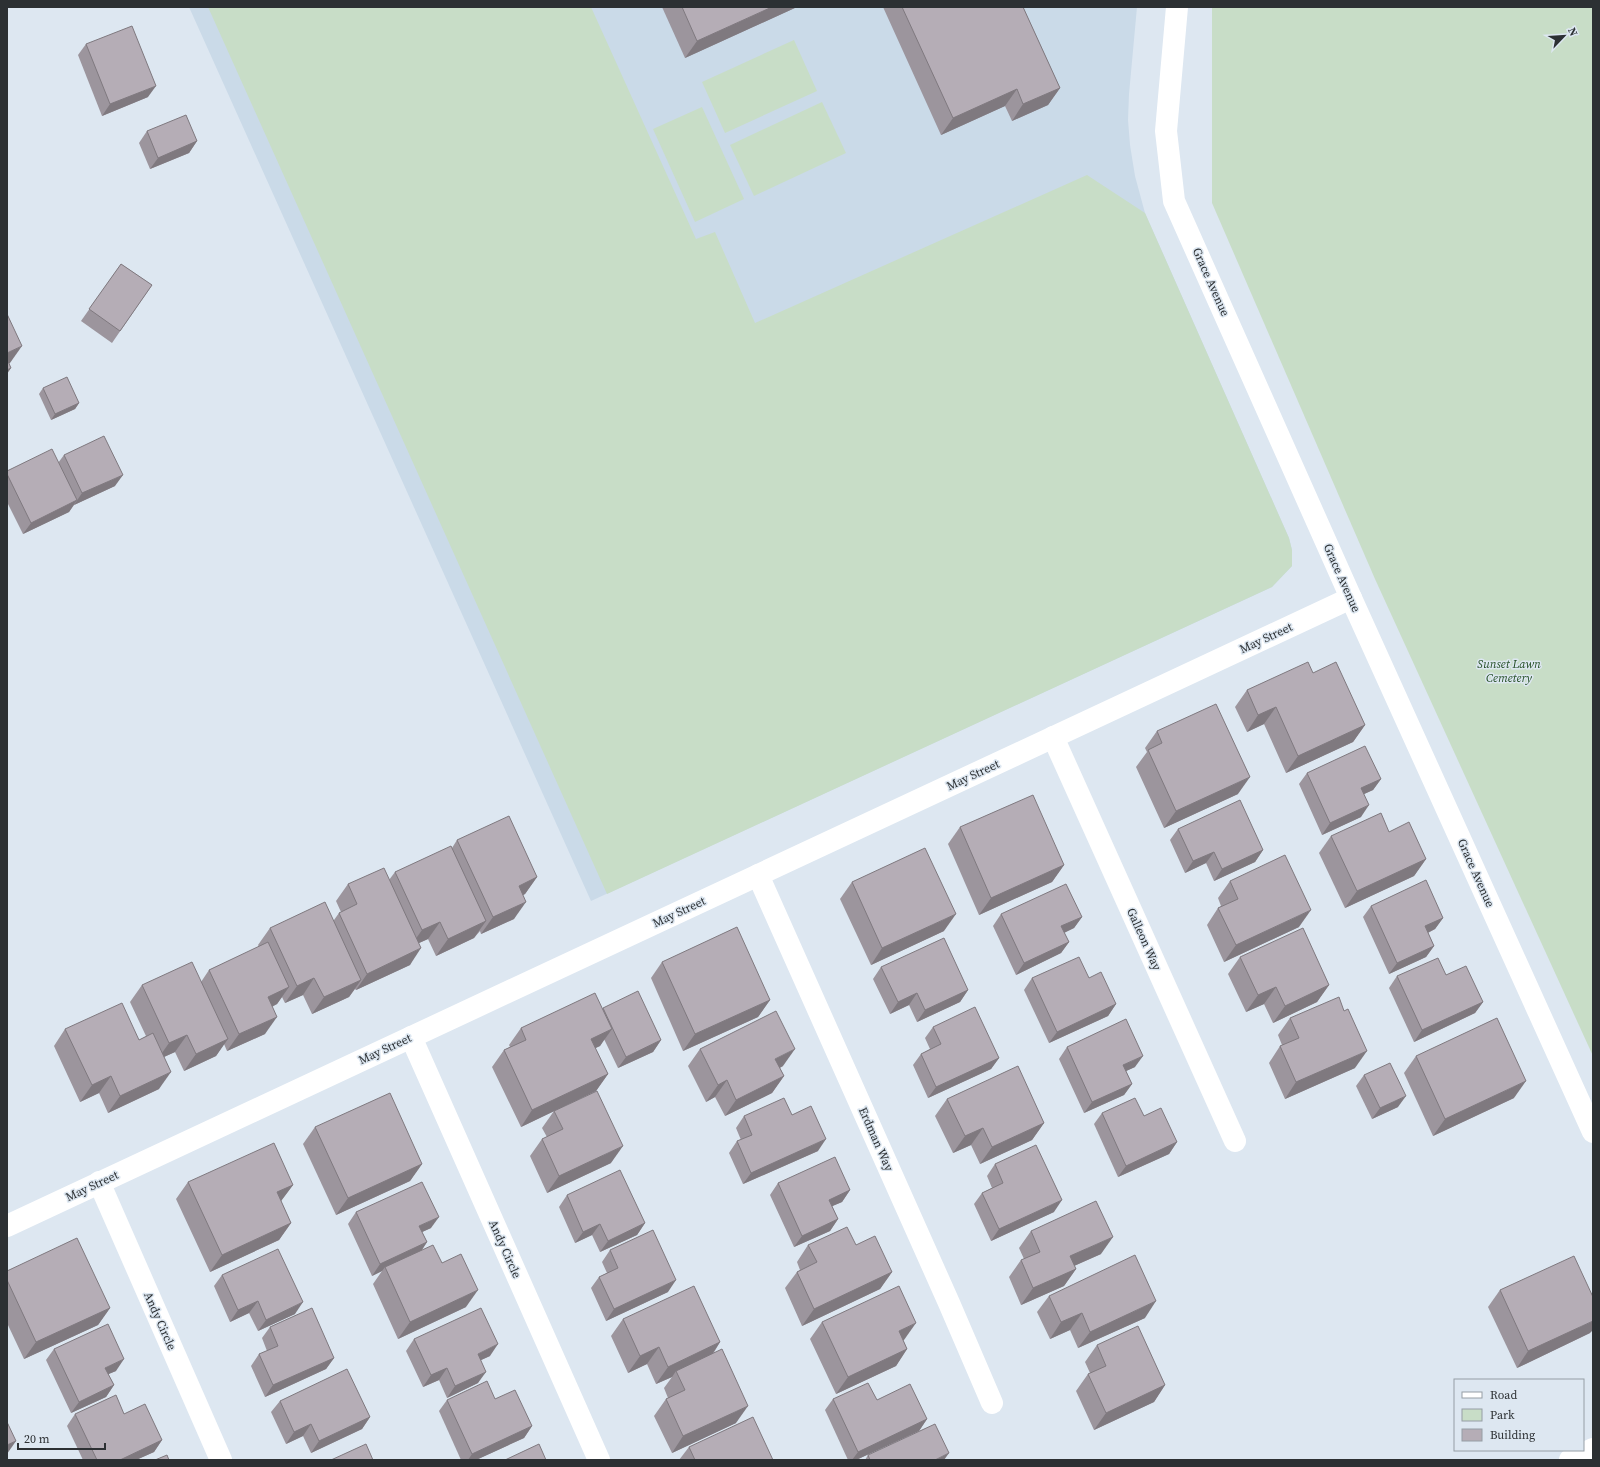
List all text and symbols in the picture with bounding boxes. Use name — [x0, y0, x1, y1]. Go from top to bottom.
north arrow — [1544, 16, 1584, 56]
text: N — [1564, 25, 1581, 39]
street label: Grace Avenue — [1189, 245, 1233, 319]
street label: Grace Avenue — [1320, 541, 1364, 615]
street label: May Street — [1237, 619, 1295, 657]
park label: Sunset Lawn Cemetery — [1477, 656, 1541, 686]
street label: May Street — [944, 756, 1002, 794]
street label: Grace Avenue — [1454, 836, 1498, 910]
street label: May Street — [650, 893, 708, 931]
street label: Galleon Way — [1123, 905, 1165, 973]
street label: May Street — [356, 1030, 414, 1068]
street label: Erdman Way — [855, 1104, 898, 1174]
street label: May Street — [63, 1167, 121, 1205]
street label: Andy Circle — [485, 1217, 525, 1281]
street label: Andy Circle — [140, 1289, 180, 1353]
legend — [1454, 1379, 1584, 1451]
text: Road — [1490, 1387, 1517, 1403]
text: Park — [1490, 1407, 1515, 1423]
scale bar — [18, 1425, 105, 1451]
text: Building — [1490, 1427, 1535, 1443]
text: 20 m — [24, 1431, 50, 1447]

